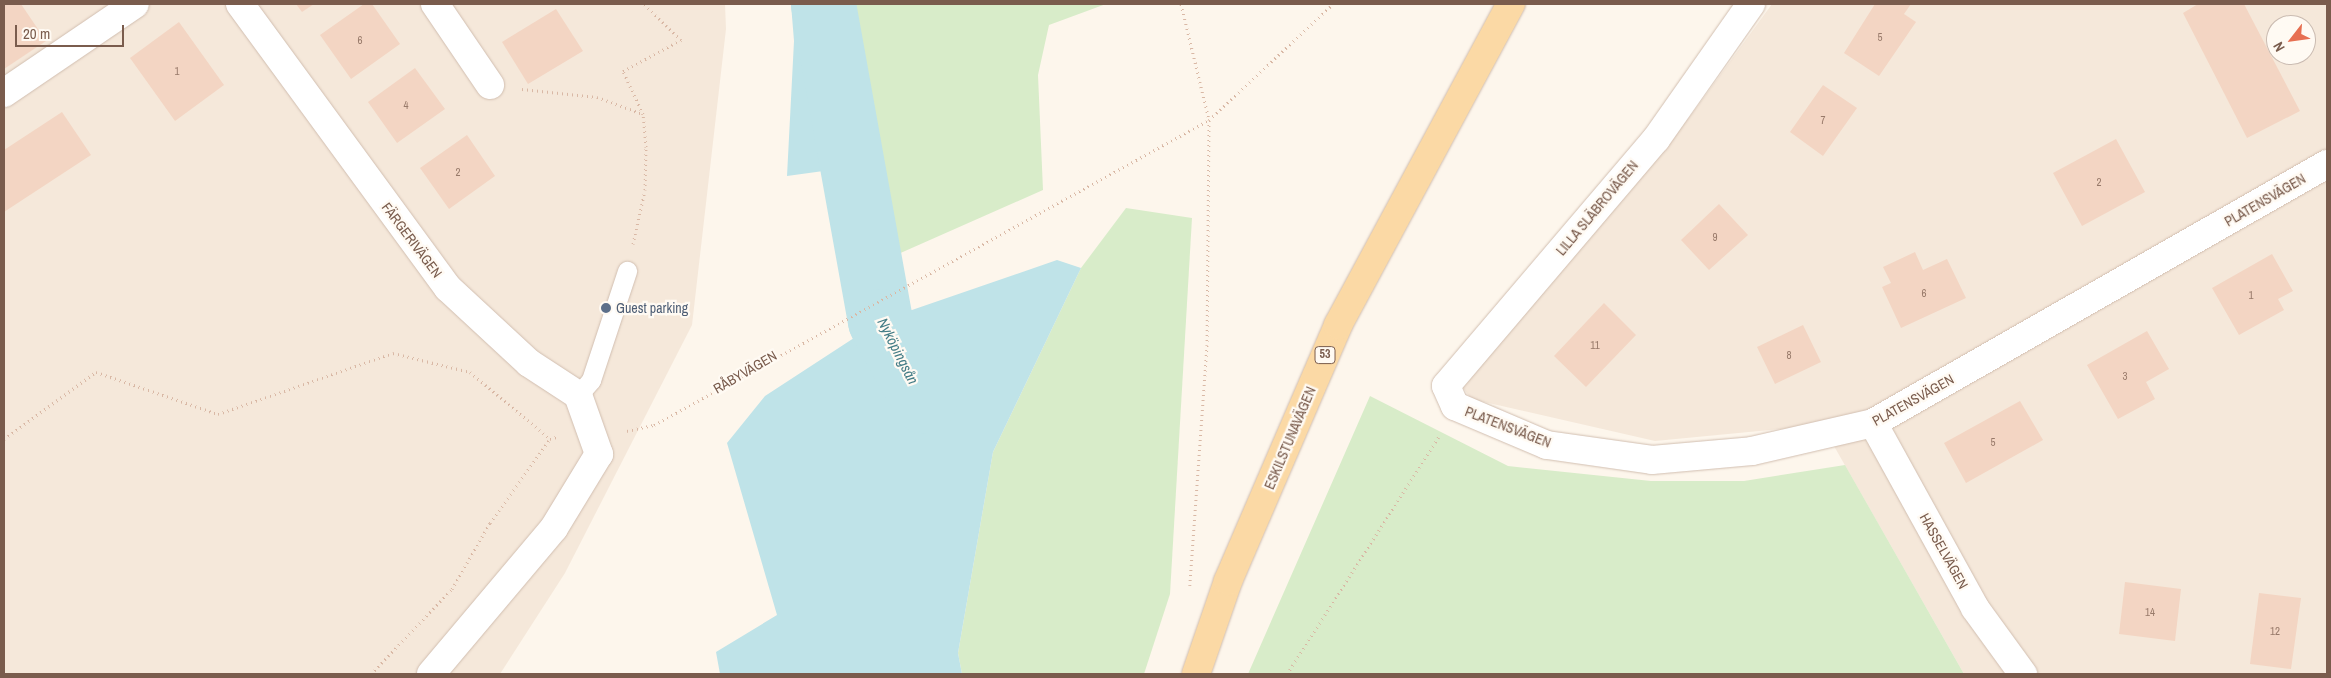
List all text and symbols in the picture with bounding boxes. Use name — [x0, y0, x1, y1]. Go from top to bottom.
scale bar — [18, 15, 126, 47]
north arrow — [2266, 15, 2316, 65]
text: 20 m — [23, 23, 50, 44]
house number: 5 — [1877, 30, 1883, 44]
house number: 6 — [357, 33, 363, 47]
text: N — [2269, 39, 2289, 55]
house number: 1 — [174, 64, 180, 78]
house number: 4 — [403, 98, 409, 112]
house number: 7 — [1820, 113, 1826, 127]
street label: LILLA SLÄBROVÄGEN — [1552, 157, 1642, 259]
house number: 2 — [455, 165, 461, 179]
street label: PLATENSVÄGEN — [2221, 170, 2309, 230]
house number: 2 — [2096, 175, 2102, 189]
street label: FÄRGERIVÄGEN — [378, 199, 446, 281]
house number: 9 — [1712, 230, 1718, 244]
house number: 6 — [1921, 286, 1927, 300]
house number: 1 — [2248, 288, 2254, 302]
place label: Guest parking — [616, 300, 688, 316]
marker: Guest parking — [600, 302, 612, 314]
water label: Nyköpingsån — [874, 315, 922, 387]
house number: 11 — [1590, 338, 1600, 352]
road number: 53 — [1314, 346, 1336, 364]
street label: RÅBYVÄGEN — [710, 347, 780, 397]
house number: 8 — [1786, 348, 1792, 362]
house number: 3 — [2122, 369, 2128, 383]
street label: PLATENSVÄGEN — [1869, 371, 1957, 429]
street label: ESKILSTUNAVÄGEN — [1261, 384, 1319, 492]
street label: PLATENSVÄGEN — [1463, 403, 1553, 451]
house number: 5 — [1990, 435, 1996, 449]
street label: HASSELVÄGEN — [1916, 510, 1972, 592]
house number: 14 — [2145, 605, 2155, 619]
house number: 12 — [2270, 624, 2280, 638]

